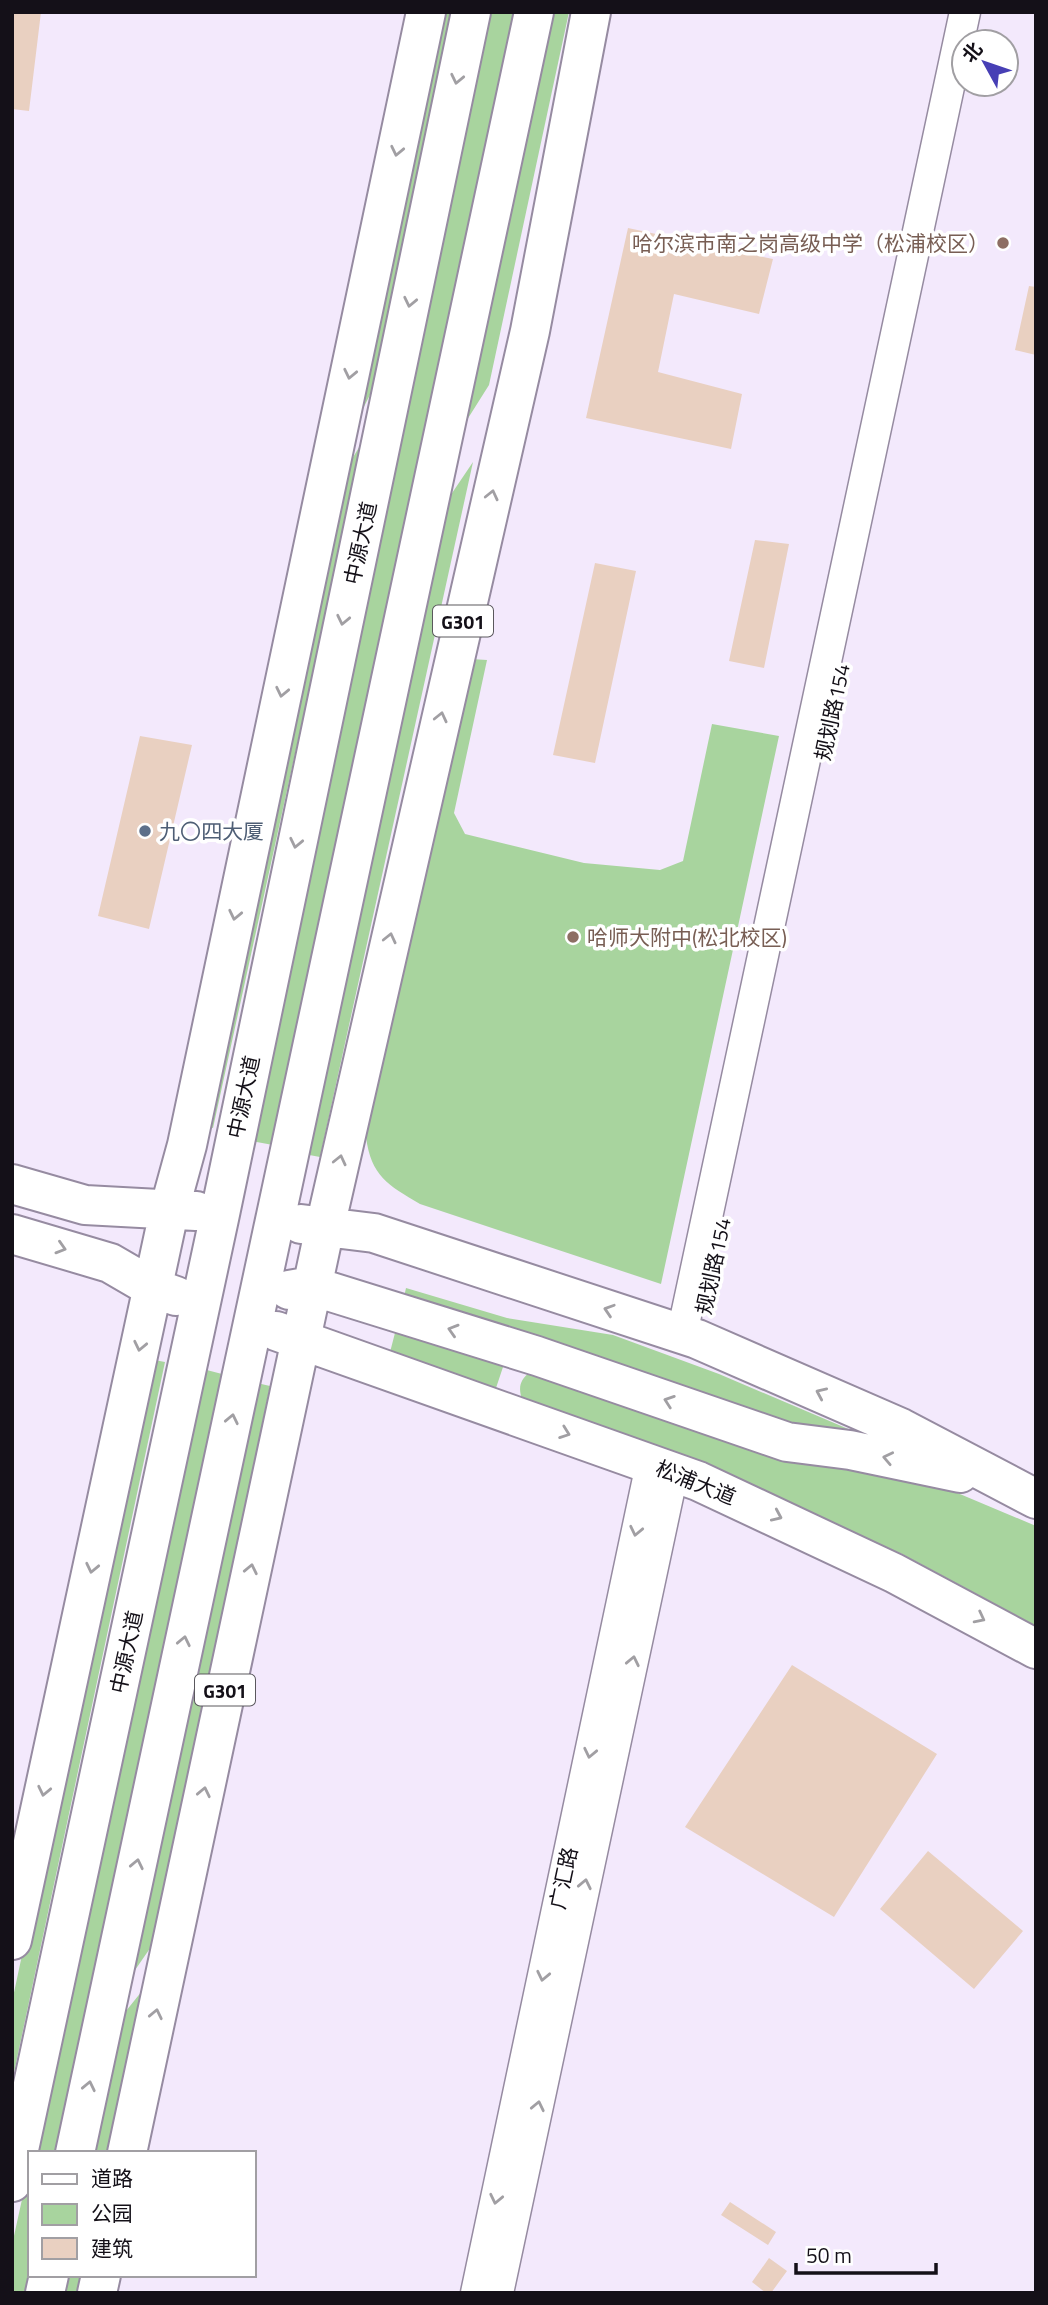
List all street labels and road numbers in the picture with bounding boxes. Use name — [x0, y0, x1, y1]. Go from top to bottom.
street label: 中源大道 — [336, 499, 384, 587]
road number: G301 — [433, 606, 493, 636]
street label: 规划路154 — [806, 661, 858, 763]
street label: 中源大道 — [219, 1053, 267, 1141]
street label: 规划路154 — [687, 1215, 739, 1317]
street label: 松浦大道 — [651, 1451, 741, 1513]
street label: 中源大道 — [102, 1608, 150, 1696]
road number: G301 — [195, 1674, 255, 1706]
street label: 广汇路 — [541, 1844, 585, 1912]

